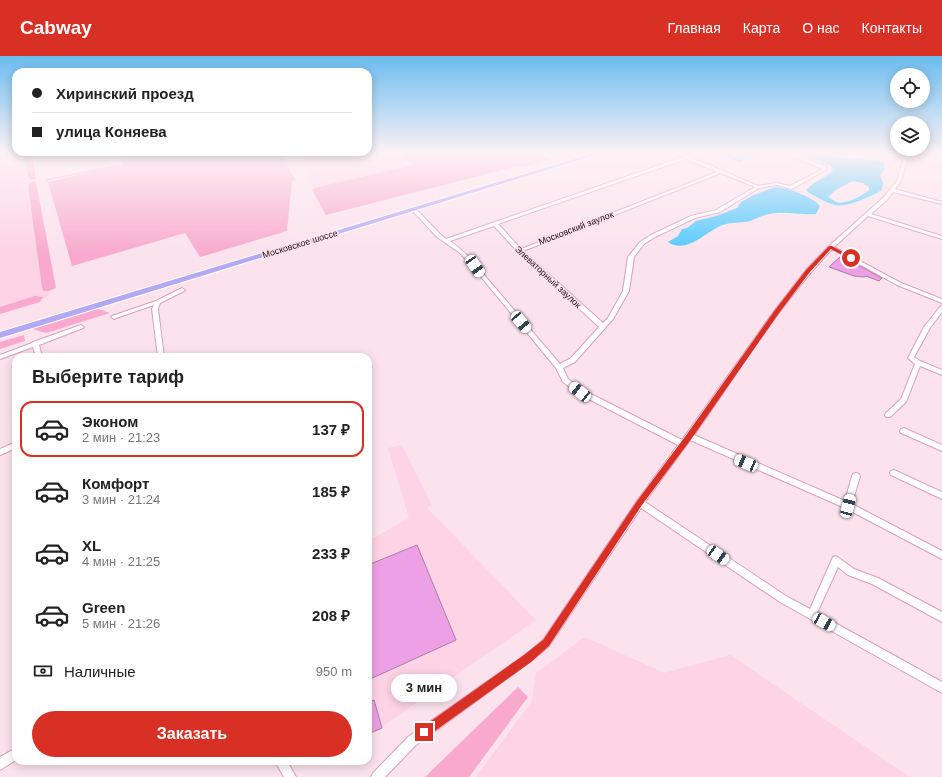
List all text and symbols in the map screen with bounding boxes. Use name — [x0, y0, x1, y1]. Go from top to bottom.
text: Cabway — [20, 17, 92, 38]
text: Главная — [667, 20, 721, 36]
text: Карта — [743, 20, 780, 36]
text: О нас — [802, 20, 840, 36]
text: Контакты — [862, 20, 922, 36]
map controls — [890, 68, 930, 156]
button: locate — [890, 68, 930, 108]
text: Хиринский проезд — [56, 85, 194, 102]
button: layers — [890, 116, 930, 156]
text: улица Коняева — [56, 123, 167, 140]
street label: Московский заулок — [537, 209, 615, 247]
street label: Московское шоссе — [261, 228, 339, 260]
street label: Элеваторный заулок — [513, 244, 583, 310]
route start — [842, 249, 860, 267]
car — [463, 253, 487, 279]
car — [509, 309, 533, 335]
text: Выберите тариф — [32, 367, 184, 387]
car — [567, 380, 593, 404]
icon: car — [34, 411, 70, 447]
text: Эконом — [82, 413, 138, 430]
text: 137 ₽ — [312, 421, 350, 438]
text: 2 мин · 21:23 — [82, 430, 160, 445]
car — [733, 453, 759, 473]
icon: car — [34, 473, 70, 509]
text: Комфорт — [82, 475, 149, 492]
text: 185 ₽ — [312, 483, 350, 500]
text: 3 мин · 21:24 — [82, 492, 160, 507]
car — [839, 493, 857, 519]
icon: car — [34, 535, 70, 571]
text: XL — [82, 537, 101, 554]
car — [705, 543, 731, 567]
text: 233 ₽ — [312, 545, 350, 562]
text: 4 мин · 21:25 — [82, 554, 160, 569]
icon: car — [34, 597, 70, 633]
text: Green — [82, 599, 125, 616]
text: 208 ₽ — [312, 607, 350, 624]
car — [811, 611, 837, 633]
text: 5 мин · 21:26 — [82, 616, 160, 631]
icon: cash — [32, 660, 54, 682]
text: Наличные — [64, 663, 136, 680]
text: 950 m — [316, 664, 352, 679]
callout: 3 мин — [391, 674, 457, 702]
text: 3 мин — [406, 680, 442, 695]
button: Заказать — [32, 711, 352, 757]
route end — [415, 723, 433, 741]

